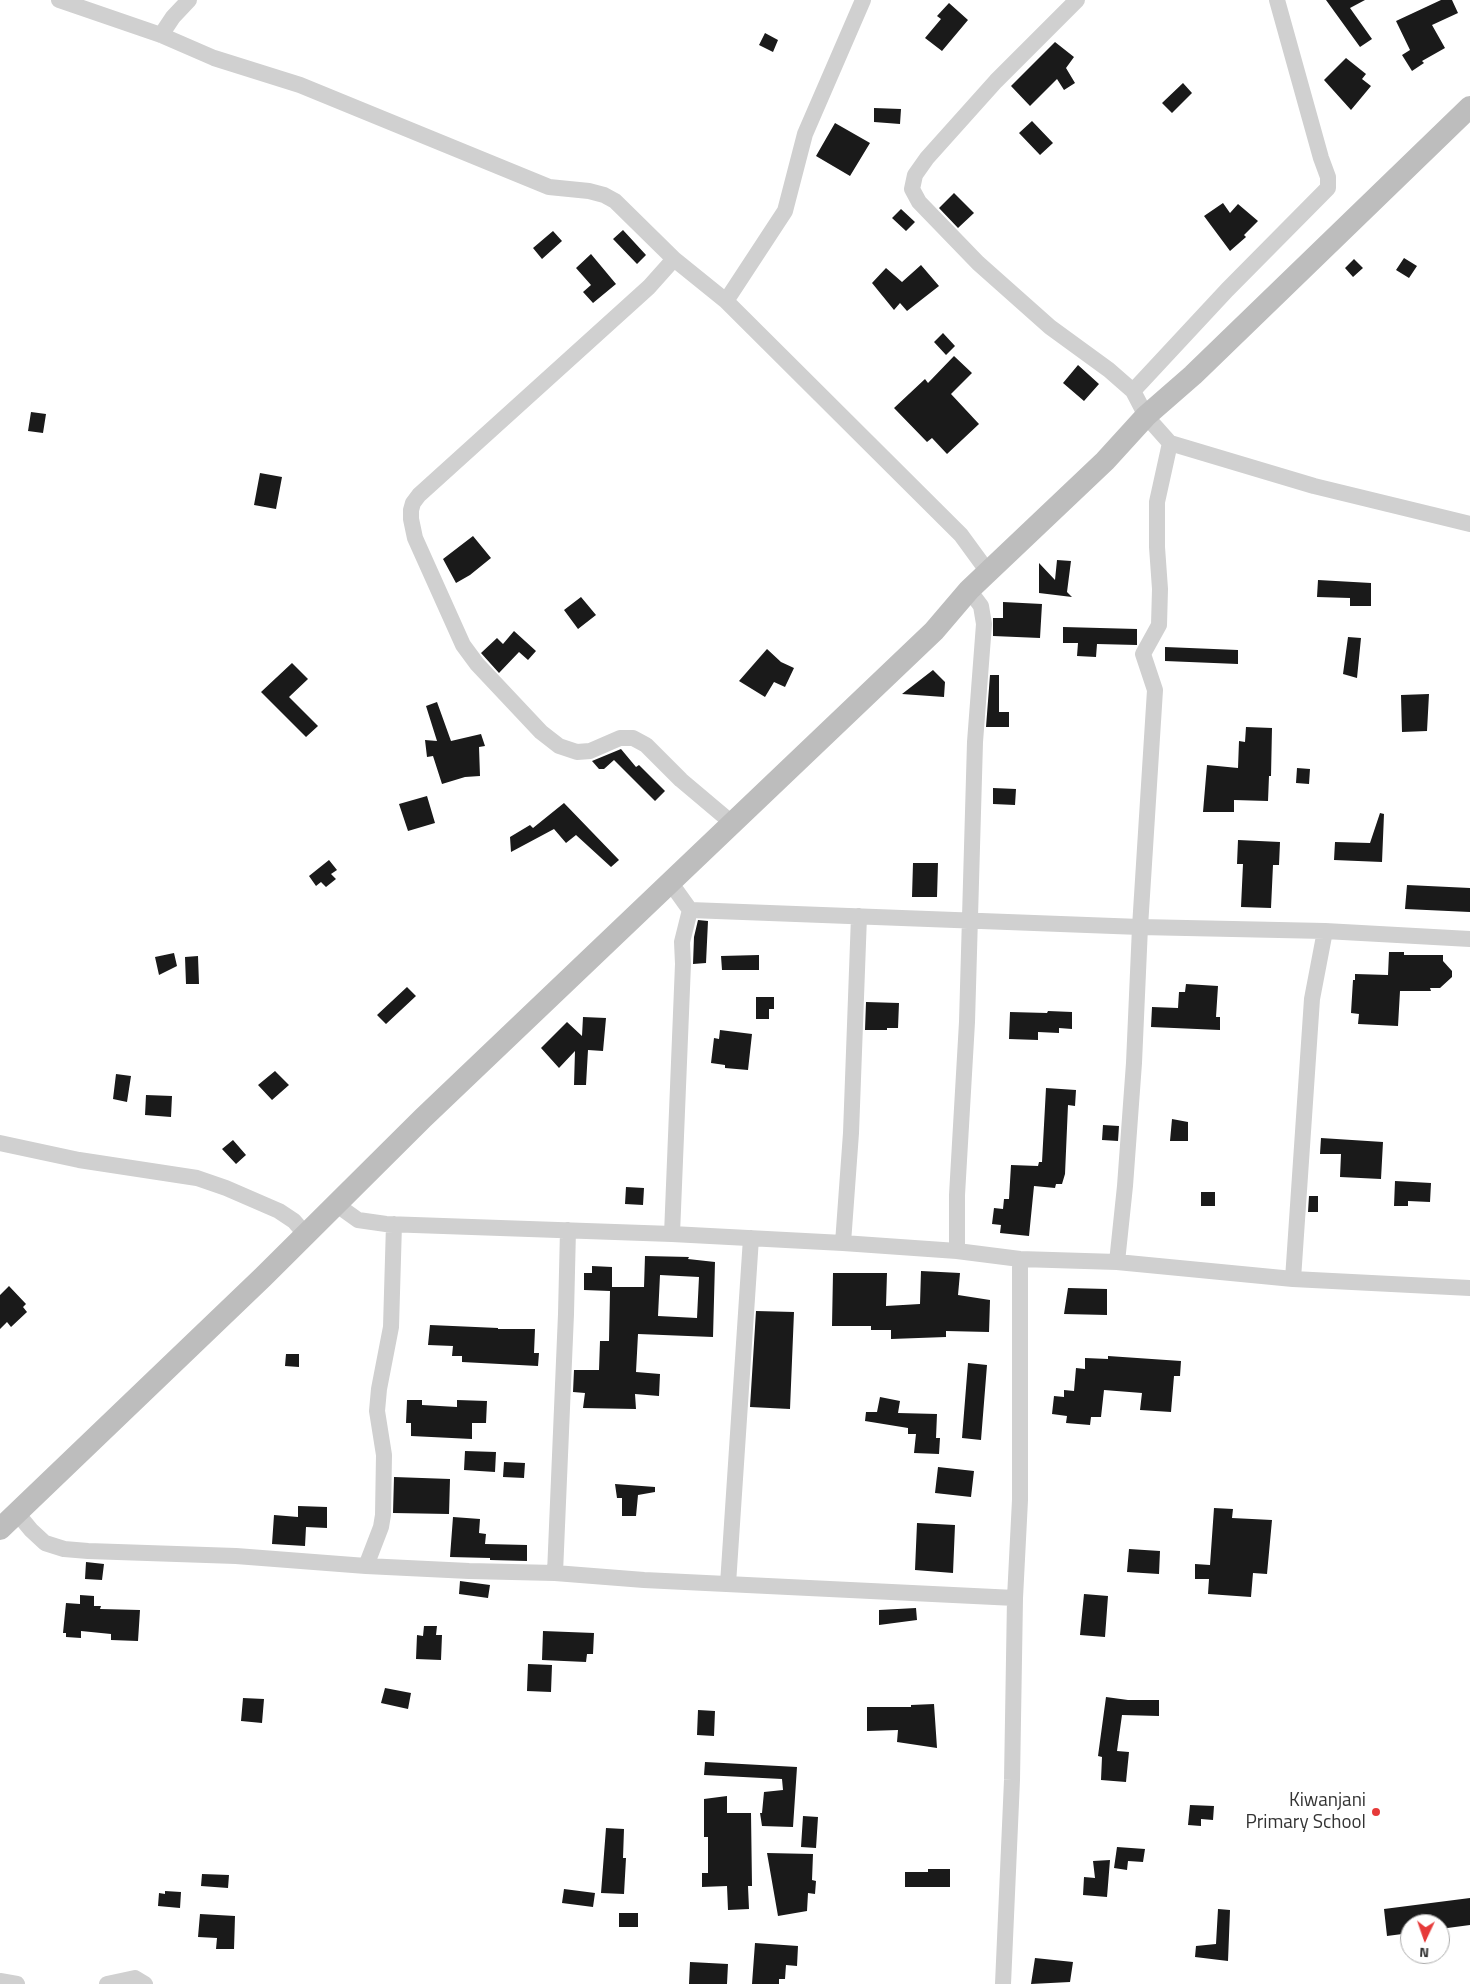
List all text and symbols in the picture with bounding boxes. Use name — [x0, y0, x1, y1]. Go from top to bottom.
place label: Kiwanjani Primary School — [1245, 1790, 1366, 1834]
marker: Kiwanjani Primary School — [1370, 1806, 1382, 1818]
north arrow — [1400, 1914, 1450, 1964]
text: N — [1419, 1943, 1430, 1964]

